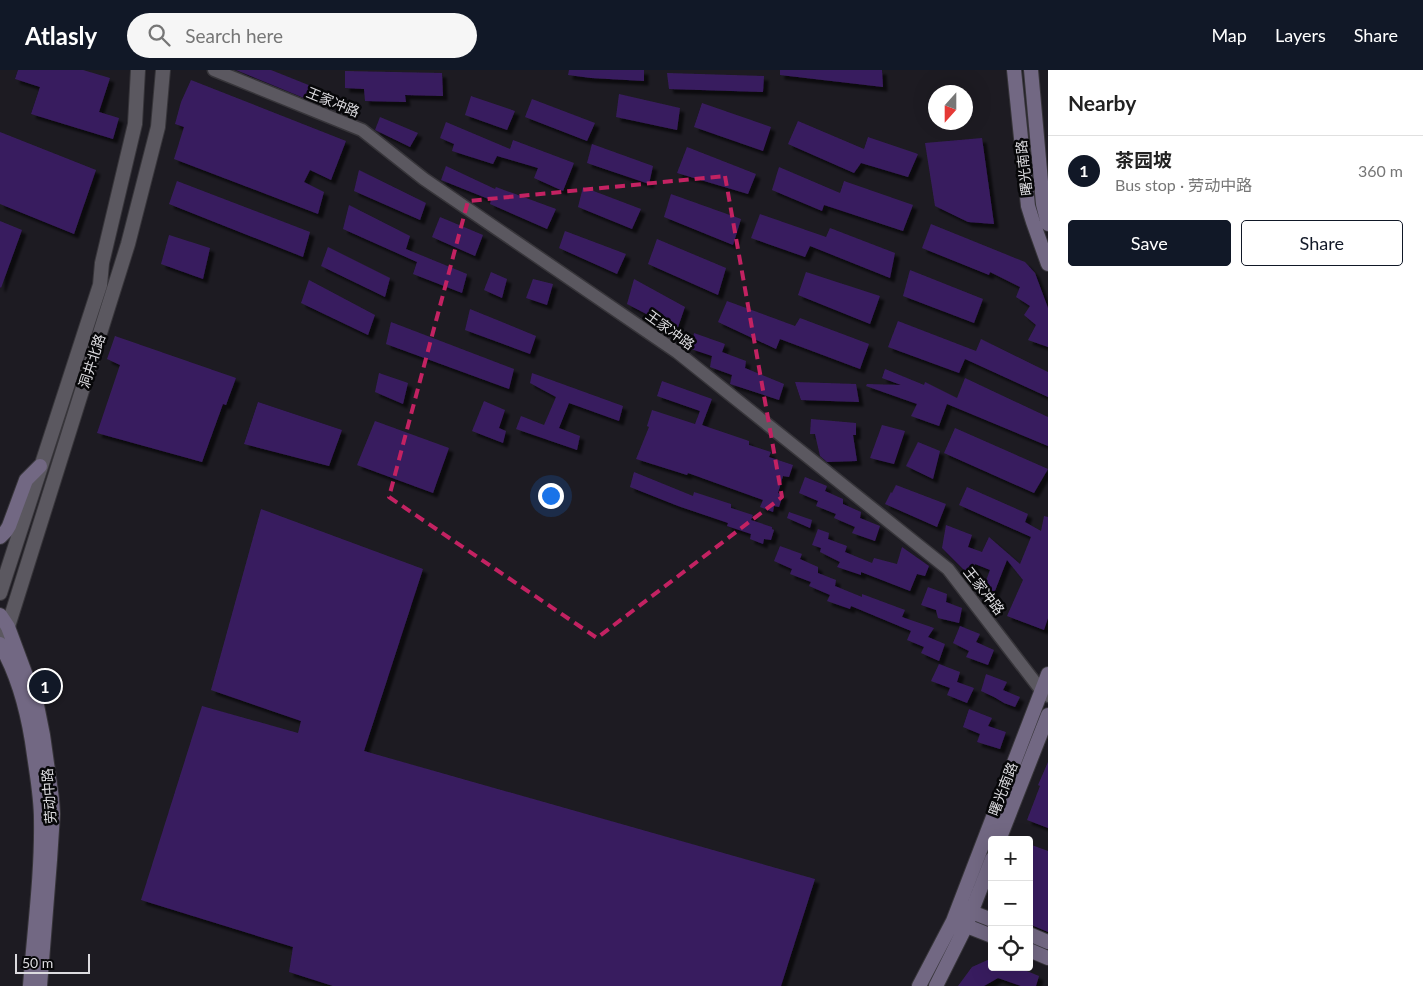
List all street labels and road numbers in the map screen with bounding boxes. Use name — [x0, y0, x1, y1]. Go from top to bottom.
street label: 王家冲路 — [304, 83, 362, 120]
street label: 曙光南路 — [1012, 139, 1035, 197]
street label: 王家冲路 — [643, 306, 698, 353]
street label: 洞井北路 — [75, 332, 108, 390]
street label: 王家冲路 — [960, 563, 1008, 618]
street label: 曙光南路 — [985, 760, 1021, 818]
street label: 劳动中路 — [38, 768, 59, 825]

